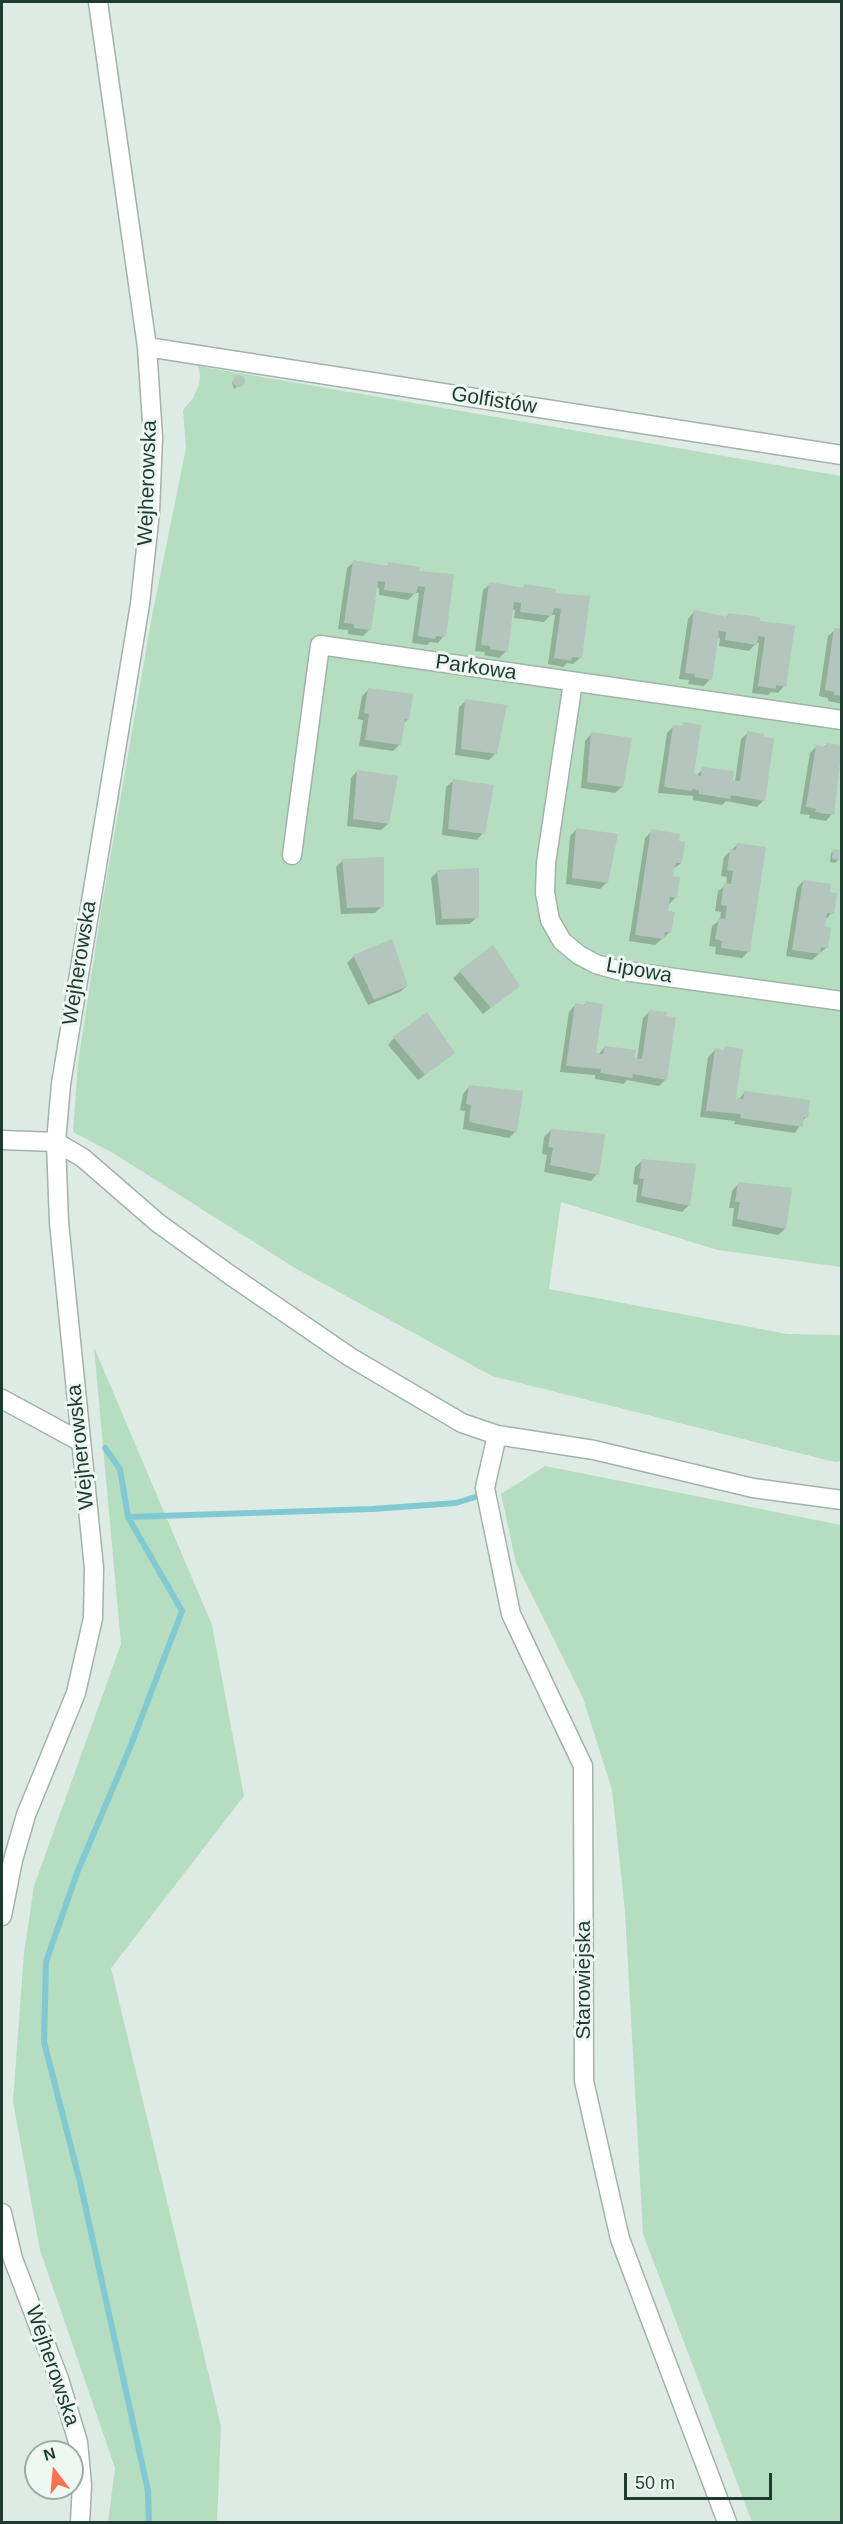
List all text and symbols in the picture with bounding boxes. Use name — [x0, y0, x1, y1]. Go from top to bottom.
street label: Golfistów — [449, 382, 539, 420]
street label: Wejherowska — [133, 420, 163, 546]
street label: Parkowa — [434, 650, 518, 686]
street label: Wejherowska — [58, 899, 102, 1027]
street label: Lipowa — [604, 953, 674, 989]
street label: Wejherowska — [62, 1383, 100, 1511]
street label: Starowiejska — [571, 1920, 597, 2040]
street label: Wejherowska — [20, 2302, 84, 2430]
north arrow — [24, 2440, 84, 2500]
text: N — [42, 2444, 57, 2464]
scale bar — [627, 2461, 776, 2499]
text: 50 m — [635, 2473, 675, 2493]

